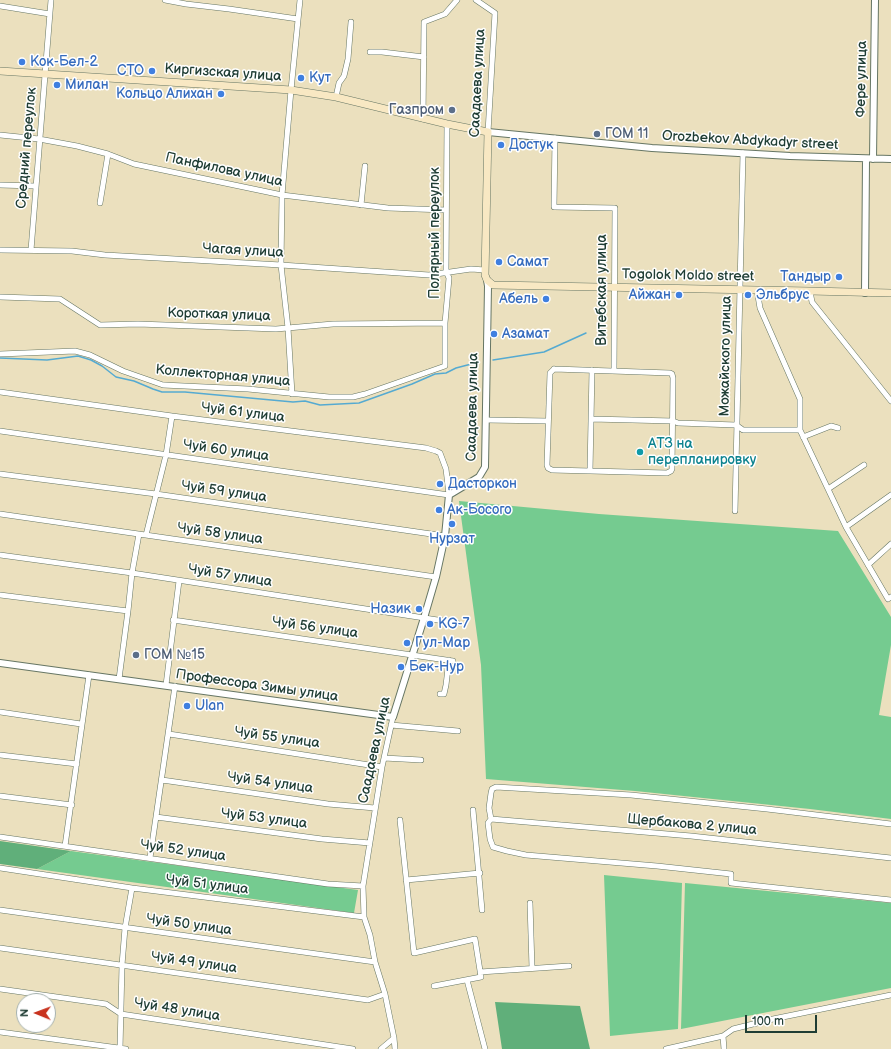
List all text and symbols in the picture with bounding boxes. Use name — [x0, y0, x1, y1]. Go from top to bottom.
street label: Саадаева улица — [467, 28, 489, 138]
street label: Фере улица — [853, 40, 871, 118]
place label: Кок-Бел-2 — [30, 54, 98, 70]
marker: Кок-Бел-2 — [17, 57, 27, 67]
street label: Киргизская улица — [164, 61, 282, 85]
place label: СТО — [117, 63, 144, 79]
marker: СТО — [147, 66, 157, 76]
place label: Кут — [309, 70, 331, 86]
marker: Кут — [296, 73, 306, 83]
place label: Милан — [65, 77, 109, 93]
marker: Милан — [52, 80, 62, 90]
place label: Кольцо Алихан — [116, 86, 213, 102]
street label: Средний переулок — [13, 87, 41, 209]
marker: Кольцо Алихан — [216, 89, 226, 99]
place label: Газпром — [389, 102, 444, 118]
marker: Газпром — [447, 105, 457, 115]
place label: ГОМ 11 — [605, 126, 648, 142]
street label: Orozbekov Abdykadyr street — [661, 128, 839, 154]
marker: ГОМ 11 — [592, 129, 602, 139]
place label: Достук — [509, 137, 554, 153]
marker: Достук — [496, 140, 506, 150]
street label: Панфилова улица — [164, 149, 284, 191]
street label: Полярный переулок — [427, 167, 443, 299]
street label: Витебская улица — [594, 234, 610, 346]
street label: Чагая улица — [202, 240, 284, 262]
place label: Самат — [507, 254, 549, 270]
marker: Самат — [494, 257, 504, 267]
street label: Togolok Moldo street — [622, 266, 754, 286]
place label: Тандыр — [780, 269, 831, 285]
marker: Тандыр — [834, 272, 844, 282]
place label: Айжан — [629, 287, 671, 303]
place label: Эльбрус — [756, 287, 809, 303]
marker: Айжан — [674, 290, 684, 300]
marker: Эльбрус — [743, 290, 753, 300]
place label: Абель — [499, 291, 538, 307]
marker: Абель — [541, 294, 551, 304]
street label: Можайского улица — [717, 295, 735, 417]
street label: Короткая улица — [167, 305, 271, 325]
place label: Азамат — [502, 326, 550, 342]
marker: Азамат — [489, 329, 499, 339]
street label: Саадаева улица — [464, 352, 482, 462]
street label: Коллекторная улица — [155, 362, 291, 390]
street label: Чуй 61 улица — [200, 400, 286, 426]
place label: АТЗ на перепланировку — [648, 436, 756, 468]
street label: Чуй 60 улица — [182, 437, 270, 465]
marker: АТЗ на перепланировку — [635, 447, 645, 457]
place label: Дасторкон — [448, 476, 517, 492]
street label: Чуй 59 улица — [180, 478, 268, 506]
marker: Дасторкон — [435, 479, 445, 489]
place label: Ак-Босого — [447, 502, 512, 518]
marker: Ак-Босого — [434, 505, 444, 515]
marker: Нурзат — [447, 519, 457, 529]
street label: Чуй 58 улица — [176, 520, 264, 548]
place label: Нурзат — [429, 531, 475, 547]
street label: Чуй 57 улица — [187, 561, 273, 591]
place label: Назик — [370, 601, 411, 617]
marker: Назик — [414, 604, 424, 614]
street label: Чуй 56 улица — [271, 614, 359, 642]
place label: KG-7 — [438, 616, 469, 632]
marker: KG-7 — [425, 619, 435, 629]
place label: Гул-Мар — [415, 635, 470, 651]
marker: Гул-Мар — [402, 638, 412, 648]
place label: ГОМ №15 — [144, 647, 205, 663]
marker: ГОМ №15 — [131, 650, 141, 660]
place label: Бек-Нур — [409, 659, 464, 675]
marker: Бек-Нур — [396, 662, 406, 672]
street label: Профессора Зимы улица — [175, 666, 339, 706]
street label: Саадаева улица — [355, 695, 395, 805]
place label: Ulan — [195, 698, 224, 714]
marker: Ulan — [182, 701, 192, 711]
street label: Чуй 55 улица — [233, 724, 321, 752]
street label: Чуй 54 улица — [226, 769, 314, 797]
street label: Чуй 53 улица — [220, 805, 308, 833]
street label: Щербакова 2 улица — [627, 811, 757, 839]
street label: Чуй 52 улица — [139, 837, 227, 865]
street label: Чуй 51 улица — [165, 872, 249, 898]
street label: Чуй 50 улица — [145, 911, 233, 939]
street label: Чуй 49 улица — [150, 949, 238, 977]
north arrow — [16, 993, 56, 1033]
street label: Чуй 48 улица — [133, 995, 221, 1025]
scale bar — [747, 1007, 819, 1033]
text: N — [18, 1009, 31, 1017]
text: 100 m — [752, 1014, 784, 1029]

